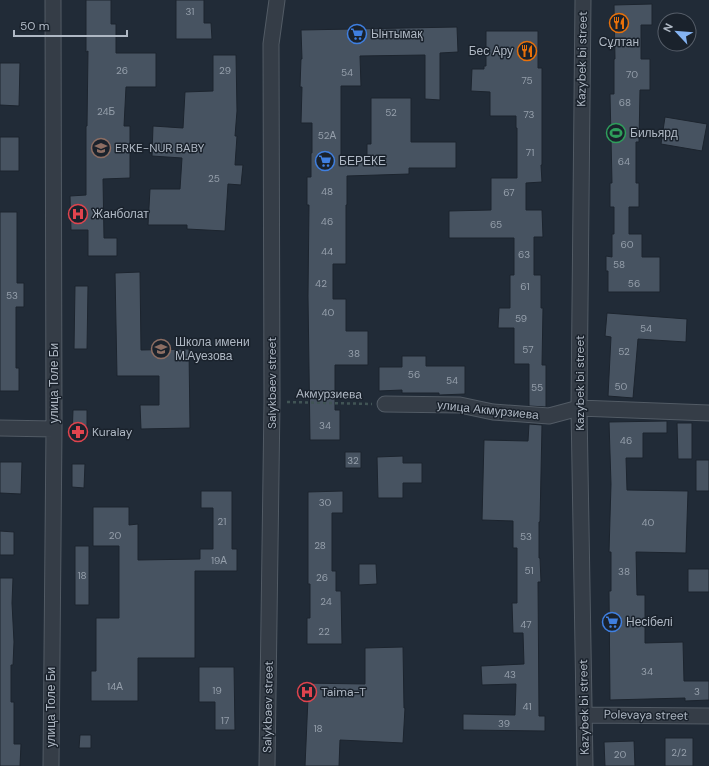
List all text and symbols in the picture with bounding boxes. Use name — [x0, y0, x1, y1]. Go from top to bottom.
house number: 31 — [186, 5, 194, 18]
street label: Kazybek bi street — [573, 11, 591, 107]
scale bar — [14, 12, 127, 38]
restaurant icon: Сұлтан — [608, 12, 630, 34]
north arrow — [657, 12, 697, 52]
text: 50 m — [20, 18, 49, 34]
text: N — [660, 21, 676, 34]
supermarket icon: Ынтымақ — [346, 23, 368, 45]
place label: Ынтымақ — [371, 26, 423, 42]
place label: Сұлтан — [599, 34, 639, 50]
restaurant icon: Бес Ару — [516, 40, 538, 62]
place label: Бес Ару — [469, 43, 513, 59]
house number: 26 — [116, 64, 128, 77]
house number: 29 — [219, 64, 231, 77]
house number: 54 — [341, 66, 353, 79]
house number: 70 — [626, 68, 638, 81]
house number: 75 — [521, 74, 533, 87]
house number: 68 — [619, 96, 631, 109]
house number: 24Б — [97, 105, 116, 118]
house number: 52 — [385, 106, 397, 119]
house number: 73 — [524, 108, 535, 121]
sports icon: Бильярд — [605, 122, 627, 144]
place label: Бильярд — [630, 125, 678, 141]
house number: 52А — [318, 129, 337, 142]
school or university icon: ERKE-NUR BABY — [90, 137, 112, 159]
place label: ERKE-NUR BABY — [115, 140, 205, 156]
house number: 71 — [526, 146, 534, 159]
supermarket icon: БЕРЕКЕ — [314, 150, 336, 172]
place label: БЕРЕКЕ — [339, 153, 386, 169]
house number: 64 — [618, 155, 630, 168]
house number: 25 — [208, 172, 220, 185]
house number: 48 — [321, 185, 333, 198]
house number: 67 — [503, 186, 515, 199]
hospital icon: Жанболат — [67, 203, 89, 225]
place label: Жанболат — [92, 206, 149, 222]
house number: 46 — [321, 215, 333, 228]
house number: 65 — [490, 218, 502, 231]
house number: 60 — [620, 238, 634, 251]
house number: 44 — [321, 245, 333, 258]
house number: 63 — [518, 248, 530, 261]
house number: 58 — [613, 258, 625, 271]
house number: 42 — [315, 277, 327, 290]
house number: 56 — [628, 277, 640, 290]
house number: 61 — [520, 280, 530, 293]
house number: 53 — [6, 289, 18, 302]
house number: 40 — [322, 306, 335, 319]
house number: 59 — [515, 312, 527, 325]
house number: 54 — [640, 322, 652, 335]
place label: Школа имени М.Ауезова — [175, 334, 250, 364]
street label: Kazybek bi street — [572, 335, 588, 431]
street label: Salykbaev street — [264, 337, 280, 429]
school or university icon: Школа имени М.Ауезова — [150, 338, 172, 360]
street label: улица Толе Би — [46, 343, 62, 423]
house number: 57 — [522, 343, 534, 356]
house number: 52 — [618, 345, 630, 358]
house number: 38 — [348, 347, 360, 360]
house number: 56 — [408, 368, 420, 381]
house number: 54 — [446, 374, 458, 387]
house number: 50 — [615, 380, 628, 393]
house number: 55 — [531, 381, 543, 394]
street label: Акмурзиева — [296, 385, 362, 403]
street label: улица Акмурзиева — [436, 397, 540, 423]
house number: 34 — [319, 419, 331, 432]
pharmacy icon: Kuralay — [67, 421, 89, 443]
place label: Kuralay — [92, 424, 133, 440]
house number: 46 — [620, 434, 632, 447]
house number: 32 — [347, 454, 359, 467]
house number: 30 — [319, 496, 332, 509]
house number: 21 — [218, 515, 226, 528]
house number: 40 — [642, 516, 655, 529]
house number: 20 — [109, 529, 121, 542]
house number: 53 — [520, 530, 532, 543]
house number: 28 — [314, 539, 326, 552]
house number: 19А — [211, 554, 227, 567]
house number: 51 — [524, 564, 534, 577]
house number: 38 — [618, 565, 630, 578]
house number: 18 — [77, 569, 87, 582]
house number: 26 — [316, 571, 328, 584]
house number: 24 — [320, 595, 332, 608]
supermarket icon: Несібелі — [601, 611, 623, 633]
place label: Несібелі — [626, 614, 673, 630]
house number: 47 — [520, 618, 532, 631]
house number: 22 — [318, 625, 330, 638]
street label: Kazybek bi street — [575, 659, 593, 755]
street label: Salykbaev street — [259, 661, 277, 753]
house number: 34 — [641, 665, 653, 678]
street label: улица Толе Би — [43, 667, 59, 747]
house number: 43 — [504, 668, 516, 681]
house number: 14А — [107, 680, 123, 693]
hospital icon: Taima-T — [296, 681, 318, 703]
house number: 19 — [212, 684, 222, 697]
place label: Taima-T — [321, 684, 366, 700]
house number: 3 — [694, 685, 700, 698]
house number: 41 — [522, 700, 532, 713]
street label: Polevaya street — [604, 706, 689, 724]
house number: 17 — [221, 714, 229, 727]
house number: 39 — [498, 717, 510, 730]
house number: 18 — [313, 722, 323, 735]
house number: 2/2 — [671, 746, 687, 759]
house number: 20 — [614, 748, 626, 761]

